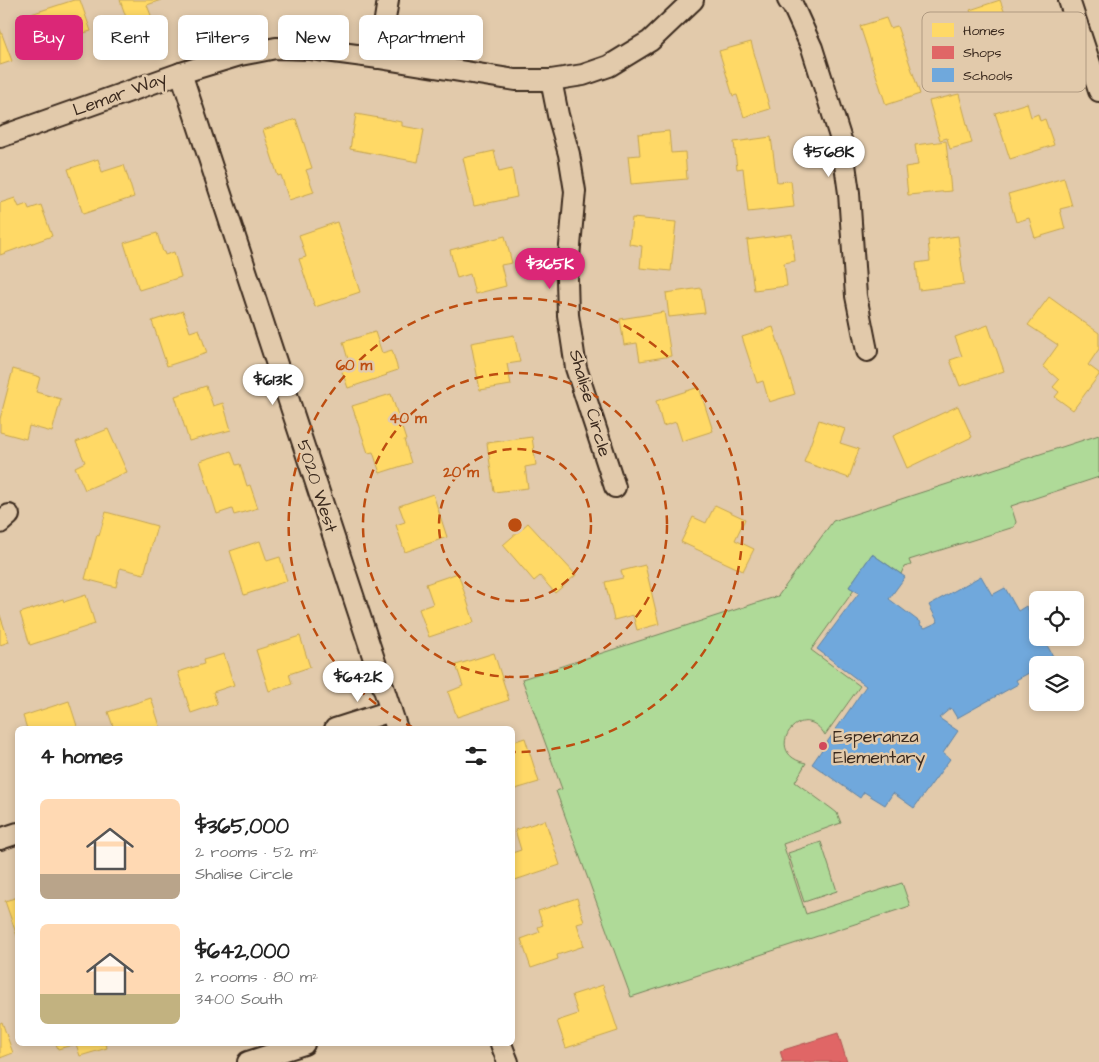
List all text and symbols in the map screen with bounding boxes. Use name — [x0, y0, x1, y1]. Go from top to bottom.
legend — [922, 12, 1086, 92]
chip: Buy — [15, 15, 83, 60]
chip: Rent — [93, 15, 168, 60]
chip: Filters — [178, 15, 268, 60]
chip: New — [278, 15, 349, 60]
chip: Apartment — [359, 15, 483, 60]
text: Homes — [963, 21, 1005, 41]
text: Shops — [963, 43, 1002, 63]
street label: Lemar Way — [69, 65, 171, 124]
text: Schools — [963, 66, 1013, 86]
pin: $568K — [794, 136, 864, 178]
text: $568K — [804, 141, 854, 163]
pin: $365K — [515, 248, 585, 290]
text: $365K — [526, 253, 574, 275]
street label: Shalise Circle — [563, 346, 617, 460]
text: 60 m — [336, 355, 373, 376]
pin: $613K — [238, 364, 308, 406]
text: $613K — [254, 369, 292, 391]
text: 40 m — [389, 408, 427, 429]
street label: 5020 West — [290, 437, 344, 536]
text: 20 m — [442, 462, 479, 483]
centre of rings — [506, 516, 524, 534]
map controls — [1029, 591, 1084, 711]
button: locate — [1029, 591, 1084, 646]
button: layers — [1029, 656, 1084, 711]
pin: $642K — [323, 660, 393, 703]
text: $642K — [334, 666, 382, 688]
place label: Esperanza Elementary — [833, 724, 925, 771]
marker: Esperanza Elementary — [817, 740, 829, 752]
text: 4 homes — [40, 742, 123, 771]
icon: filters — [462, 742, 490, 770]
text: $365,000 — [195, 812, 289, 841]
icon: home — [80, 819, 140, 879]
text: 2 rooms · 52 m² — [195, 841, 318, 863]
text: Shalise Circle — [195, 863, 293, 885]
text: $642,000 — [195, 937, 290, 966]
icon: home — [80, 944, 140, 1004]
text: 2 rooms · 80 m² — [195, 966, 318, 988]
text: 3400 South — [195, 988, 282, 1010]

